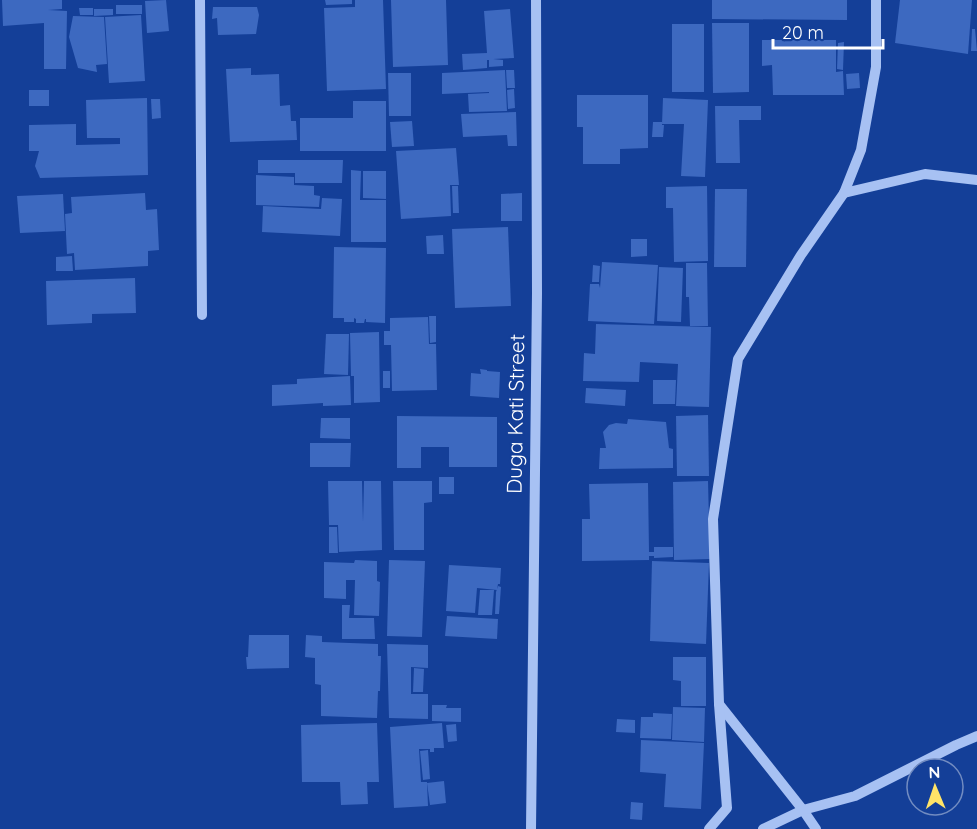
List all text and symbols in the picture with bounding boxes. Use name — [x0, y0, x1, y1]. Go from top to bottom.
scale bar — [773, 12, 882, 50]
text: 20 m — [782, 21, 824, 44]
street label: Duga Kati Street — [501, 334, 529, 494]
north arrow — [905, 757, 965, 817]
text: N — [928, 762, 941, 782]

